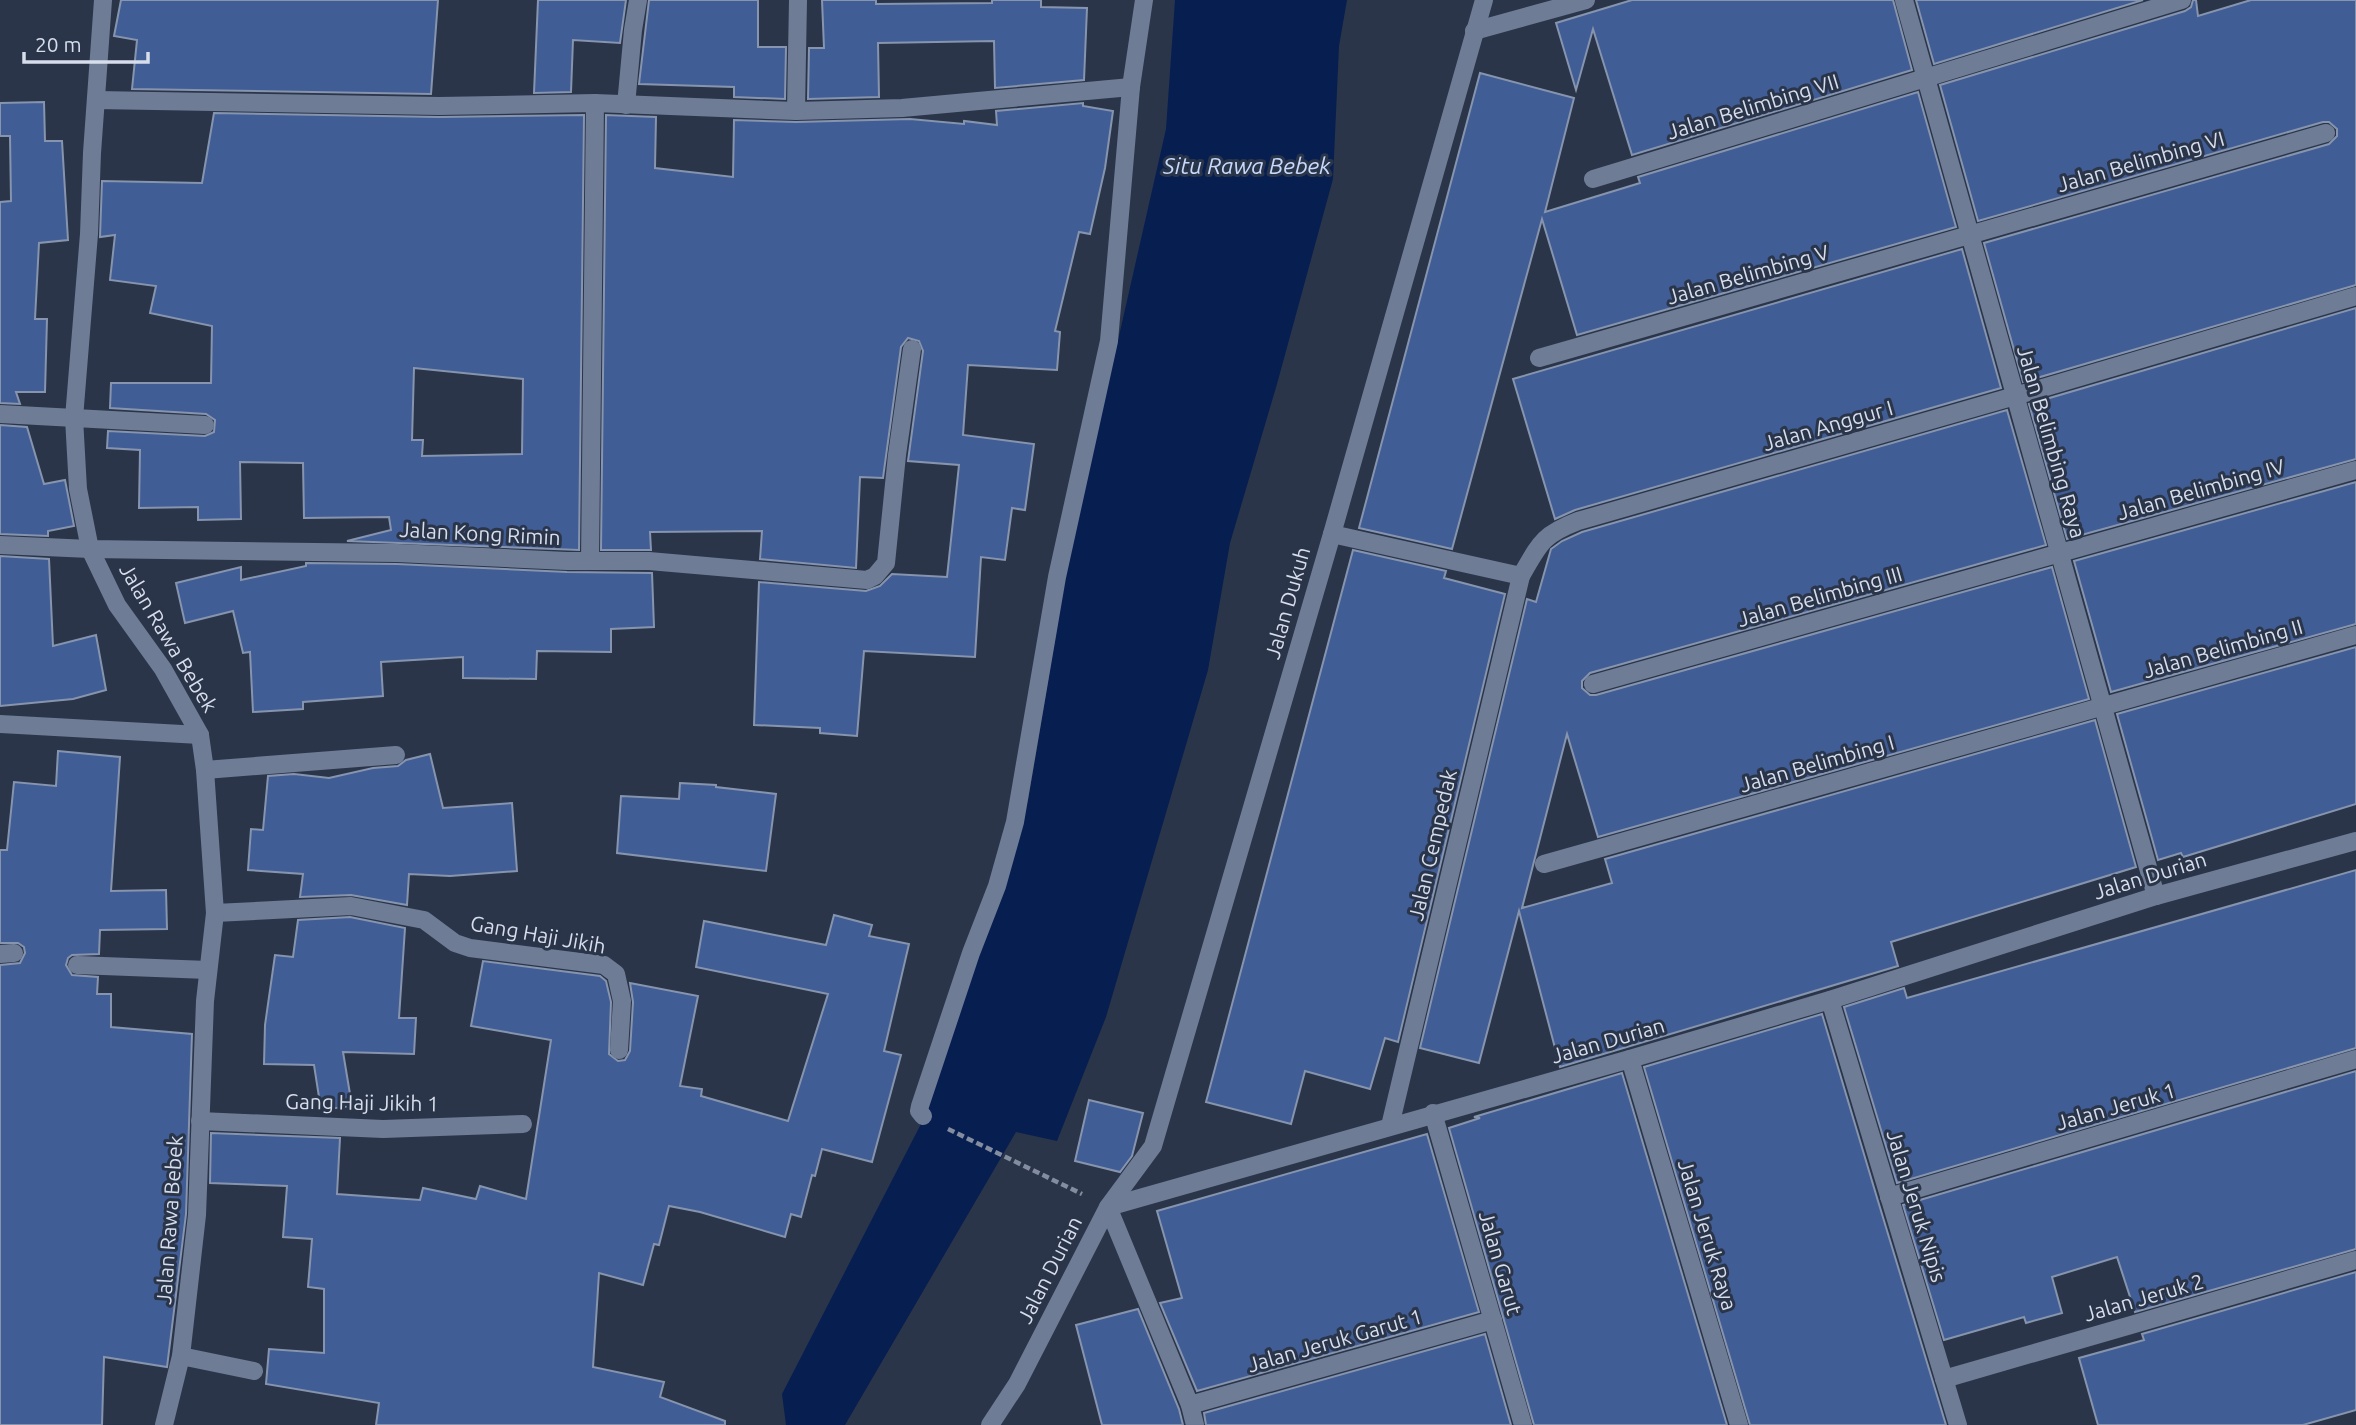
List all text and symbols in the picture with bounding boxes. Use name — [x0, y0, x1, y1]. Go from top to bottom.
scale bar — [24, 21, 149, 65]
text: 20 m — [35, 32, 82, 56]
street label: Jalan Belimbing VII — [1664, 69, 1841, 144]
street label: Jalan Belimbing VI — [2054, 126, 2227, 196]
water label: Situ Rawa Bebek — [1162, 153, 1331, 178]
street label: Jalan Belimbing V — [1664, 239, 1832, 309]
street label: Jalan Belimbing Raya — [2013, 343, 2091, 541]
street label: Jalan Anggur I — [1760, 395, 1896, 455]
street label: Jalan Belimbing IV — [2114, 453, 2288, 524]
street label: Jalan Kong Rimin — [399, 517, 561, 549]
street label: Jalan Dukuh — [1260, 544, 1315, 662]
street label: Jalan Rawa Bebek — [115, 559, 223, 717]
street label: Jalan Belimbing III — [1735, 561, 1905, 631]
street label: Jalan Belimbing II — [2140, 614, 2305, 682]
street label: Jalan Belimbing I — [1737, 730, 1897, 797]
street label: Jalan Cempedak — [1403, 766, 1461, 923]
street label: Jalan Durian — [2090, 846, 2209, 904]
street label: Gang Haji Jikih — [469, 910, 608, 958]
street label: Jalan Durian — [1548, 1012, 1667, 1068]
street label: Jalan Jeruk 1 — [2053, 1077, 2178, 1135]
street label: Gang Haji Jikih 1 — [285, 1089, 439, 1115]
street label: Jalan Jeruk Nipis — [1882, 1127, 1952, 1285]
street label: Jalan Rawa Bebek — [151, 1134, 187, 1305]
street label: Jalan Jeruk Raya — [1674, 1156, 1742, 1313]
street label: Jalan Garut — [1475, 1208, 1527, 1318]
street label: Jalan Durian — [1012, 1212, 1086, 1327]
street label: Jalan Jeruk 2 — [2081, 1268, 2206, 1326]
street label: Jalan Jeruk Garut 1 — [1244, 1304, 1425, 1377]

